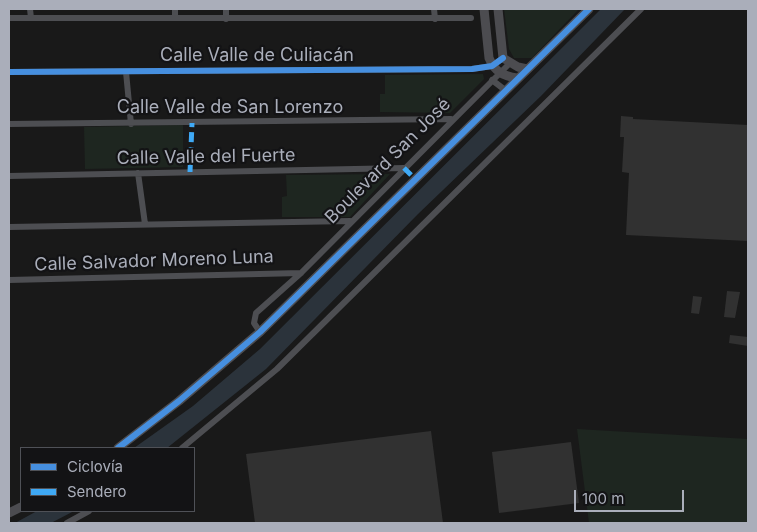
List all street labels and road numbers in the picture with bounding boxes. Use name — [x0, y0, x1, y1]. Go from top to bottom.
street label: Calle Valle de Culiacán — [160, 45, 354, 67]
street label: Boulevard San José — [321, 94, 455, 228]
street label: Calle Valle de San Lorenzo — [117, 97, 343, 119]
street label: Calle Valle del Fuerte — [116, 145, 296, 169]
street label: Calle Salvador Moreno Luna — [34, 246, 274, 276]

